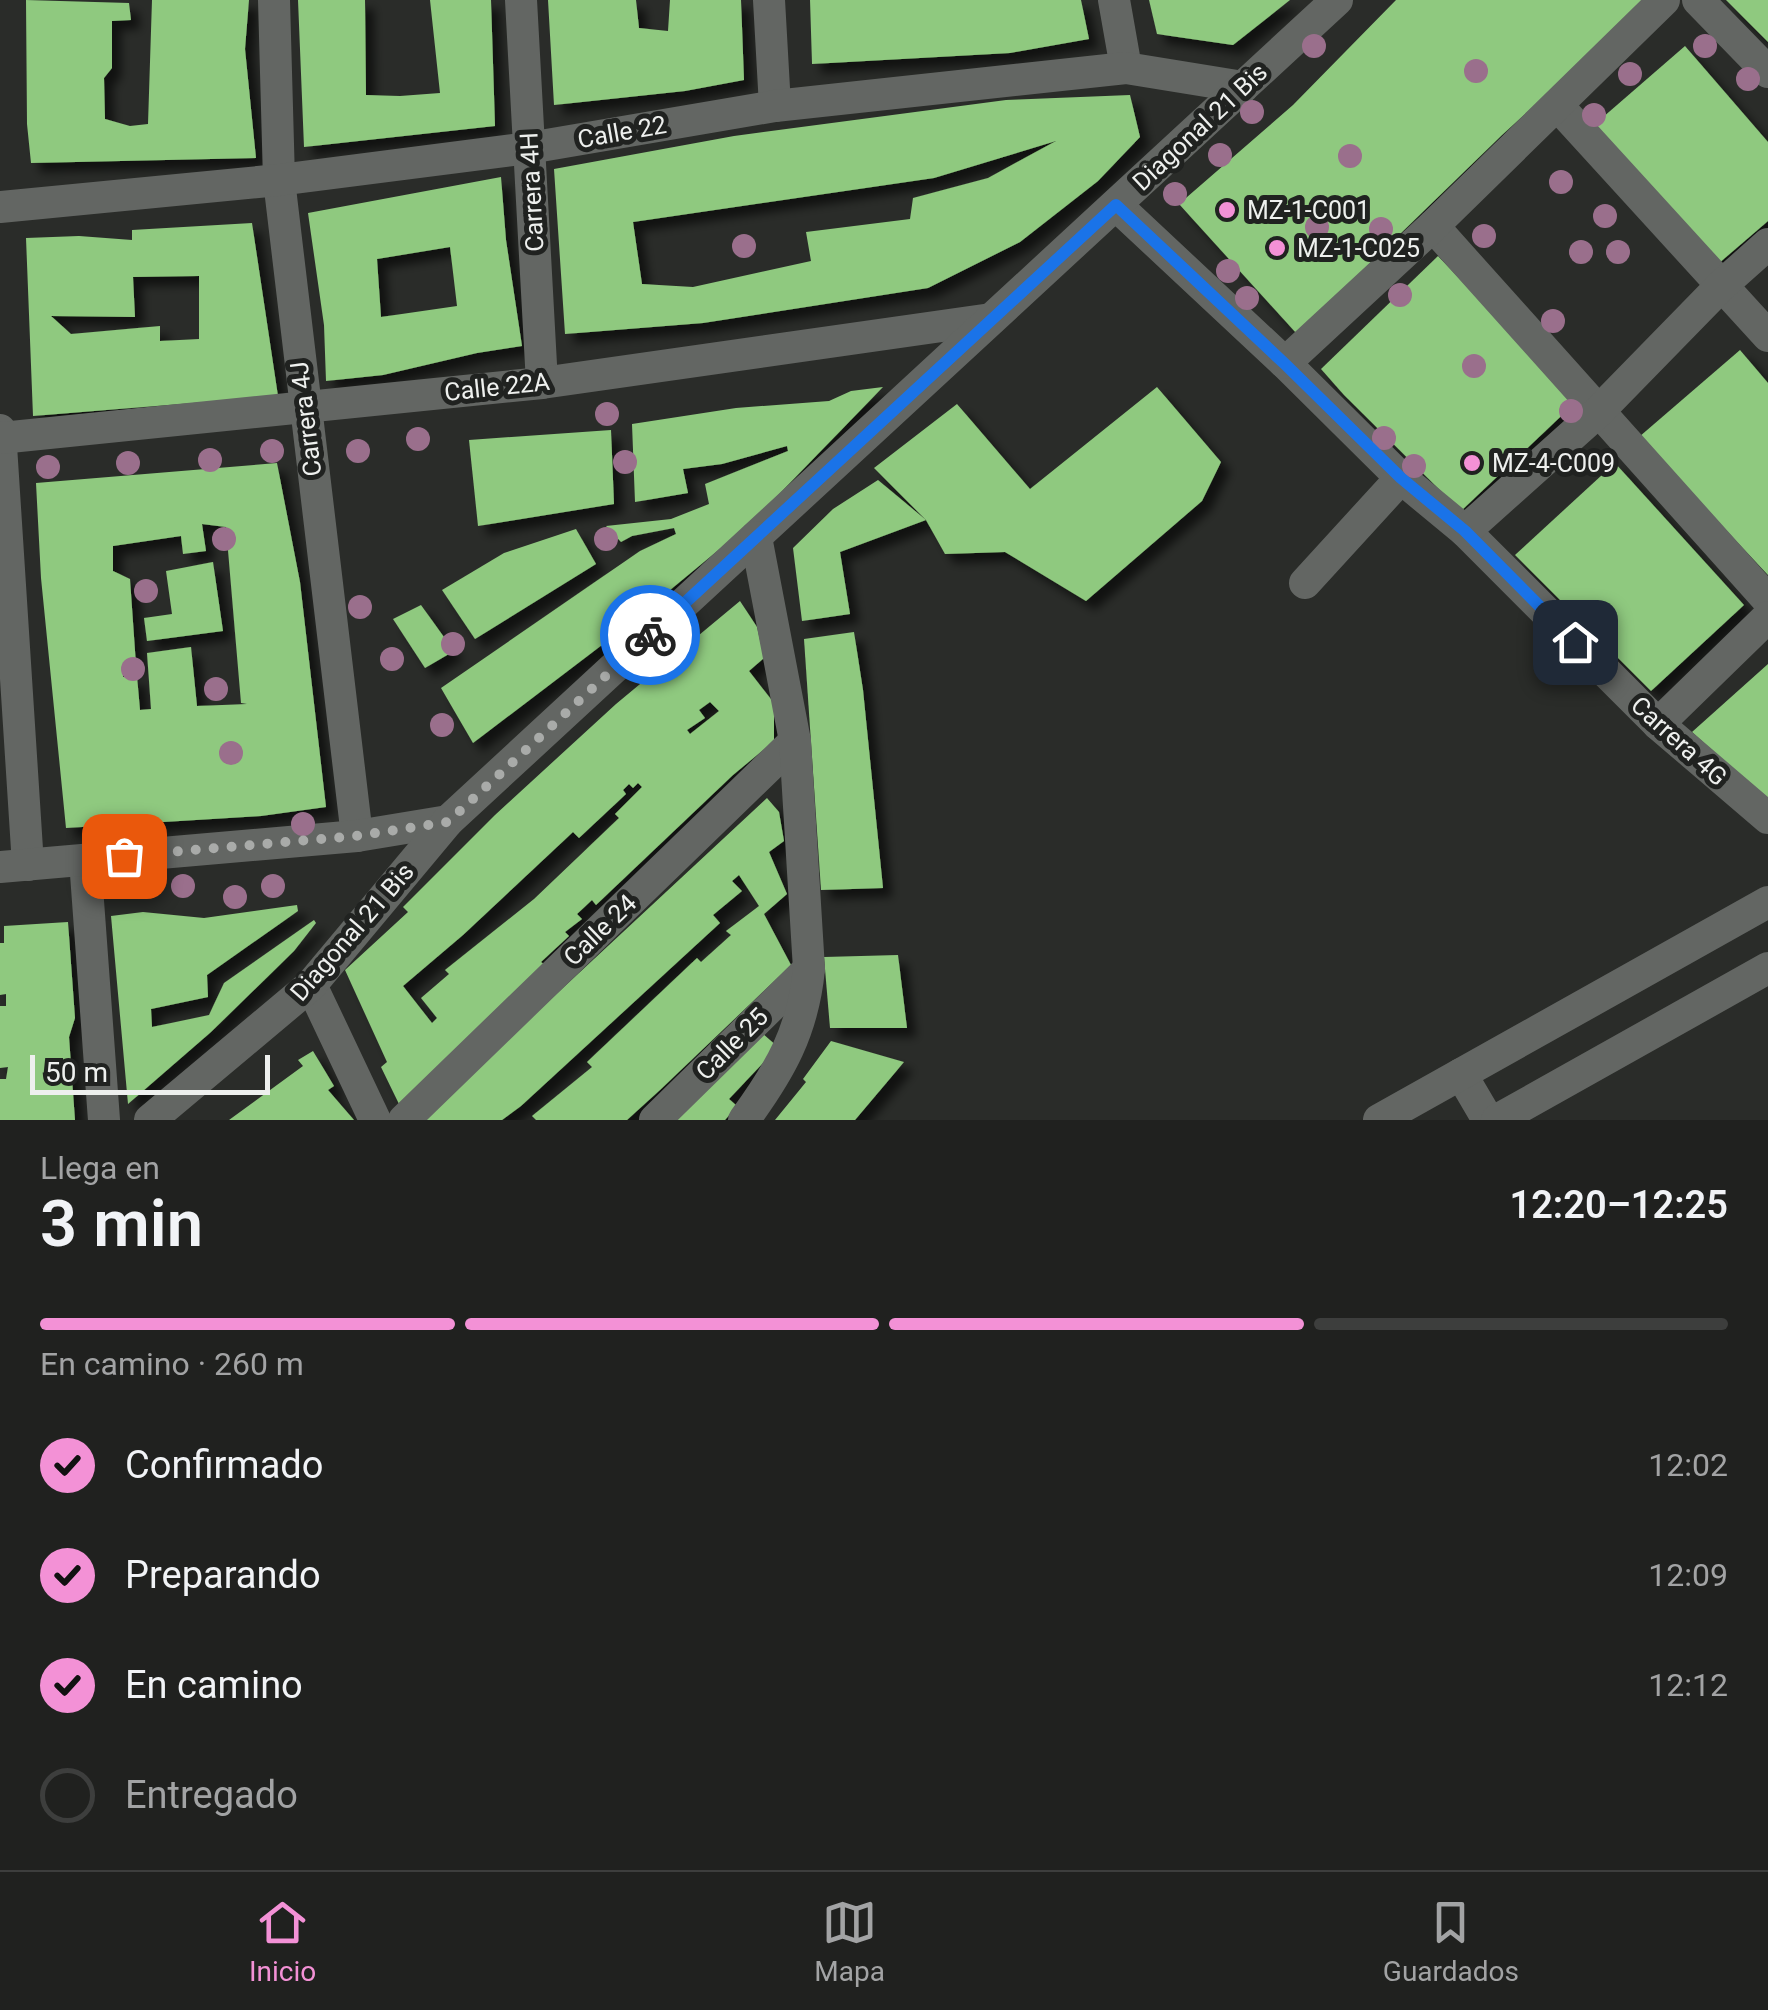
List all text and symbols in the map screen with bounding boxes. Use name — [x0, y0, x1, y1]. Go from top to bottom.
street label: Diagonal 21 Bis — [1127, 57, 1273, 197]
street label: Calle 22 — [575, 110, 669, 154]
street label: Carrera 4H — [514, 132, 550, 252]
place label: MZ-1-C001 — [1247, 196, 1370, 225]
marker: MZ-1-C001 — [1216, 199, 1238, 221]
place label: MZ-1-C025 — [1297, 234, 1420, 263]
marker: MZ-1-C025 — [1266, 237, 1288, 259]
street label: Carrera 4J — [285, 360, 327, 478]
street label: Calle 22A — [443, 367, 551, 407]
place label: MZ-4-C009 — [1492, 449, 1615, 478]
marker: MZ-4-C009 — [1461, 452, 1483, 474]
courier — [600, 585, 700, 685]
pin — [1533, 600, 1618, 685]
icon: bike — [623, 608, 678, 663]
icon: home — [1548, 615, 1603, 670]
street label: Carrera 4G — [1625, 691, 1733, 791]
pin — [82, 814, 167, 899]
icon: bag — [97, 829, 152, 884]
street label: Diagonal 21 Bis — [284, 857, 420, 1007]
street label: Calle 24 — [558, 888, 642, 972]
street label: Calle 25 — [690, 1002, 774, 1086]
scale bar — [30, 1050, 270, 1094]
text: 50 m — [45, 1056, 108, 1089]
text: Llega en — [40, 1149, 160, 1187]
text: 12:20–12:25 — [1509, 1183, 1728, 1227]
text: 3 min — [40, 1186, 203, 1262]
text: En camino · 260 m — [40, 1345, 304, 1383]
icon: check — [40, 1438, 95, 1493]
text: Confirmado — [125, 1443, 323, 1487]
text: 12:02 — [1648, 1446, 1728, 1484]
icon: check — [40, 1548, 95, 1603]
text: Preparando — [125, 1553, 321, 1597]
text: 12:09 — [1648, 1556, 1728, 1594]
icon: check — [40, 1658, 95, 1713]
text: En camino — [125, 1663, 303, 1707]
text: 12:12 — [1648, 1666, 1728, 1704]
text: Entregado — [125, 1773, 298, 1817]
tab: Inicio — [249, 1895, 316, 1988]
tab: Mapa — [814, 1895, 885, 1988]
tab: Guardados — [1383, 1895, 1519, 1988]

